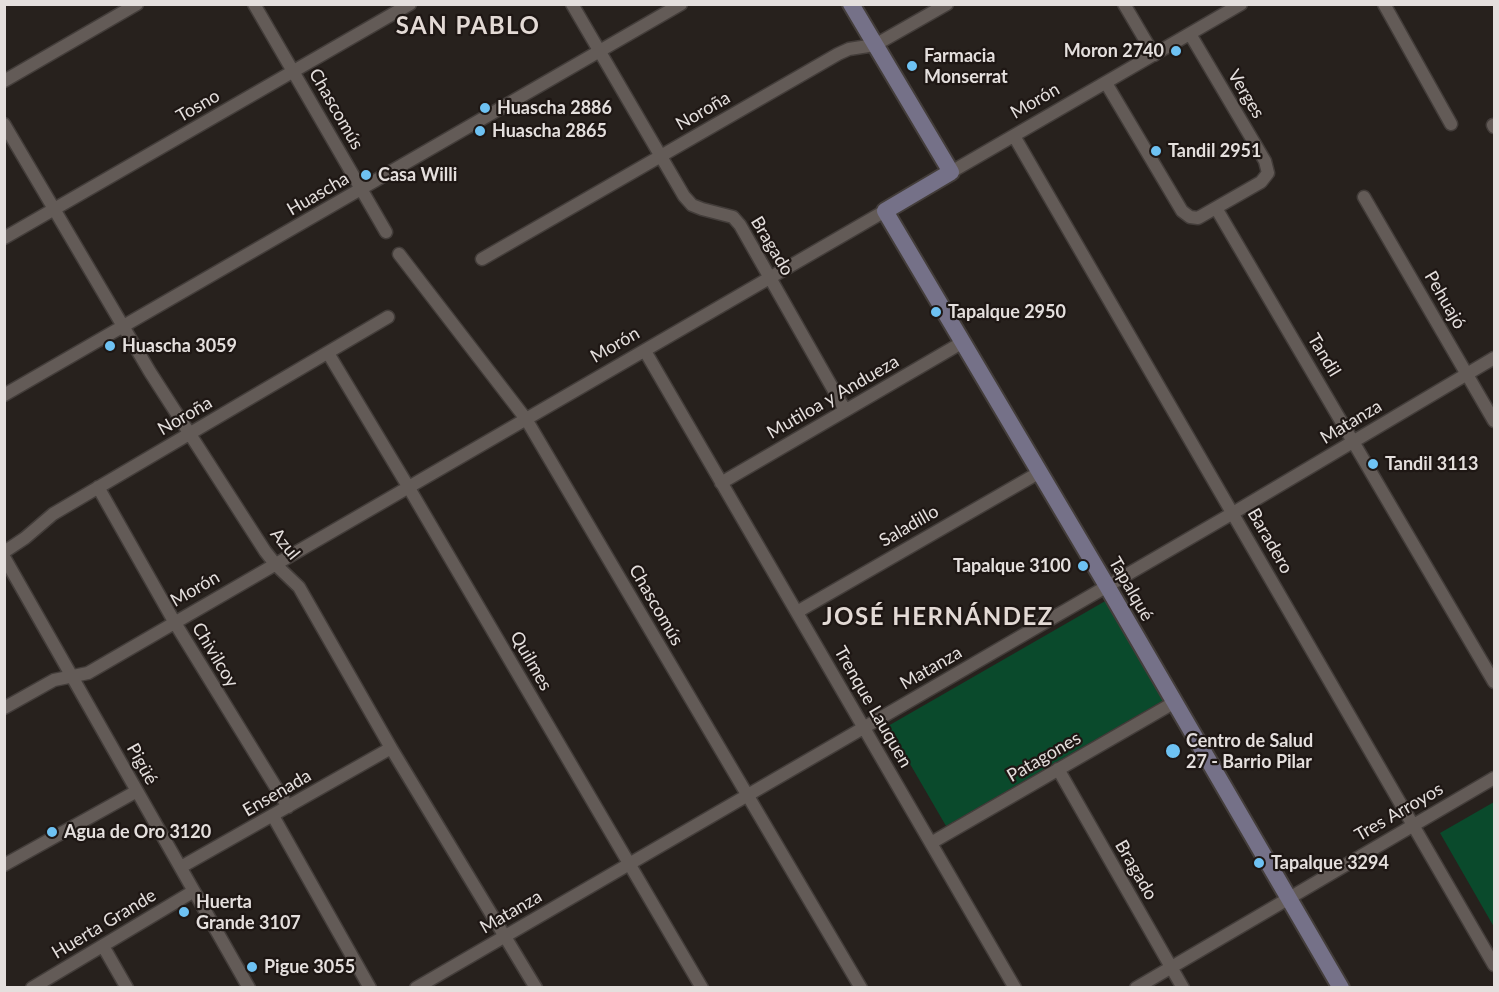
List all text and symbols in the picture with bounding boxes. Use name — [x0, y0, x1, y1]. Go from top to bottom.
district label: SAN PABLO — [396, 12, 540, 40]
place label: Moron 2740 — [1064, 40, 1164, 62]
marker: Moron 2740 — [1169, 44, 1183, 58]
place label: Farmacia Monserrat — [924, 45, 1008, 88]
marker: Farmacia Monserrat — [905, 59, 919, 73]
street label: Chascomús — [304, 65, 368, 153]
street label: Verges — [1223, 66, 1269, 122]
street label: Morón — [1007, 78, 1063, 124]
street label: Tosno — [172, 85, 224, 127]
street label: Noroña — [672, 87, 734, 135]
place label: Huascha 2886 — [497, 97, 612, 119]
marker: Huascha 2886 — [478, 101, 492, 115]
place label: Huascha 2865 — [492, 120, 607, 142]
marker: Huascha 2865 — [473, 124, 487, 138]
place label: Tandil 2951 — [1168, 140, 1261, 162]
marker: Tandil 2951 — [1149, 144, 1163, 158]
place label: Casa Willi — [378, 164, 457, 186]
street label: Huascha — [283, 168, 353, 220]
marker: Casa Willi — [359, 168, 373, 182]
street label: Bragado — [746, 212, 798, 280]
street label: Pehuajó — [1420, 267, 1470, 333]
place label: Tapalque 2950 — [948, 301, 1066, 323]
marker: Tapalque 2950 — [929, 305, 943, 319]
street label: Morón — [587, 322, 643, 368]
street label: Tandil — [1303, 330, 1345, 380]
place label: Huascha 3059 — [122, 335, 237, 357]
marker: Huascha 3059 — [103, 339, 117, 353]
street label: Mutiloa y Andueza — [763, 351, 903, 443]
street label: Noroña — [154, 392, 216, 440]
street label: Matanza — [1316, 395, 1386, 449]
place label: Tandil 3113 — [1385, 453, 1478, 475]
marker: Tandil 3113 — [1366, 457, 1380, 471]
street label: Saladillo — [876, 500, 942, 552]
street label: Baradero — [1243, 505, 1297, 577]
street label: Azul — [266, 524, 304, 564]
street label: Tapalqué — [1104, 553, 1158, 625]
place label: Tapalque 3100 — [953, 555, 1071, 577]
marker: Tapalque 3100 — [1076, 559, 1090, 573]
street label: Chascomús — [624, 561, 688, 649]
street label: Morón — [167, 566, 223, 612]
district label: JOSÉ HERNÁNDEZ — [822, 603, 1054, 631]
street label: Chivilcoy — [187, 619, 243, 691]
street label: Quilmes — [505, 627, 557, 695]
street label: Trenque Lauquen — [830, 642, 916, 772]
street label: Matanza — [896, 642, 966, 694]
street label: Patagones — [1003, 727, 1085, 787]
place label: Centro de Salud 27 - Barrio Pilar — [1186, 730, 1313, 772]
street label: Pigüé — [122, 740, 162, 788]
marker: Centro de Salud 27 - Barrio Pilar — [1164, 742, 1182, 760]
street label: Ensenada — [239, 765, 315, 821]
street label: Tres Arroyos — [1351, 778, 1447, 846]
place label: Agua de Oro 3120 — [64, 821, 211, 843]
marker: Agua de Oro 3120 — [45, 825, 59, 839]
street label: Bragado — [1110, 836, 1162, 904]
place label: Tapalque 3294 — [1271, 852, 1389, 874]
marker: Tapalque 3294 — [1252, 856, 1266, 870]
street label: Huerta Grande — [48, 884, 160, 964]
street label: Matanza — [476, 886, 546, 938]
place label: Huerta Grande 3107 — [196, 891, 301, 934]
marker: Huerta Grande 3107 — [177, 905, 191, 919]
place label: Pigue 3055 — [264, 956, 355, 978]
marker: Pigue 3055 — [245, 960, 259, 974]

